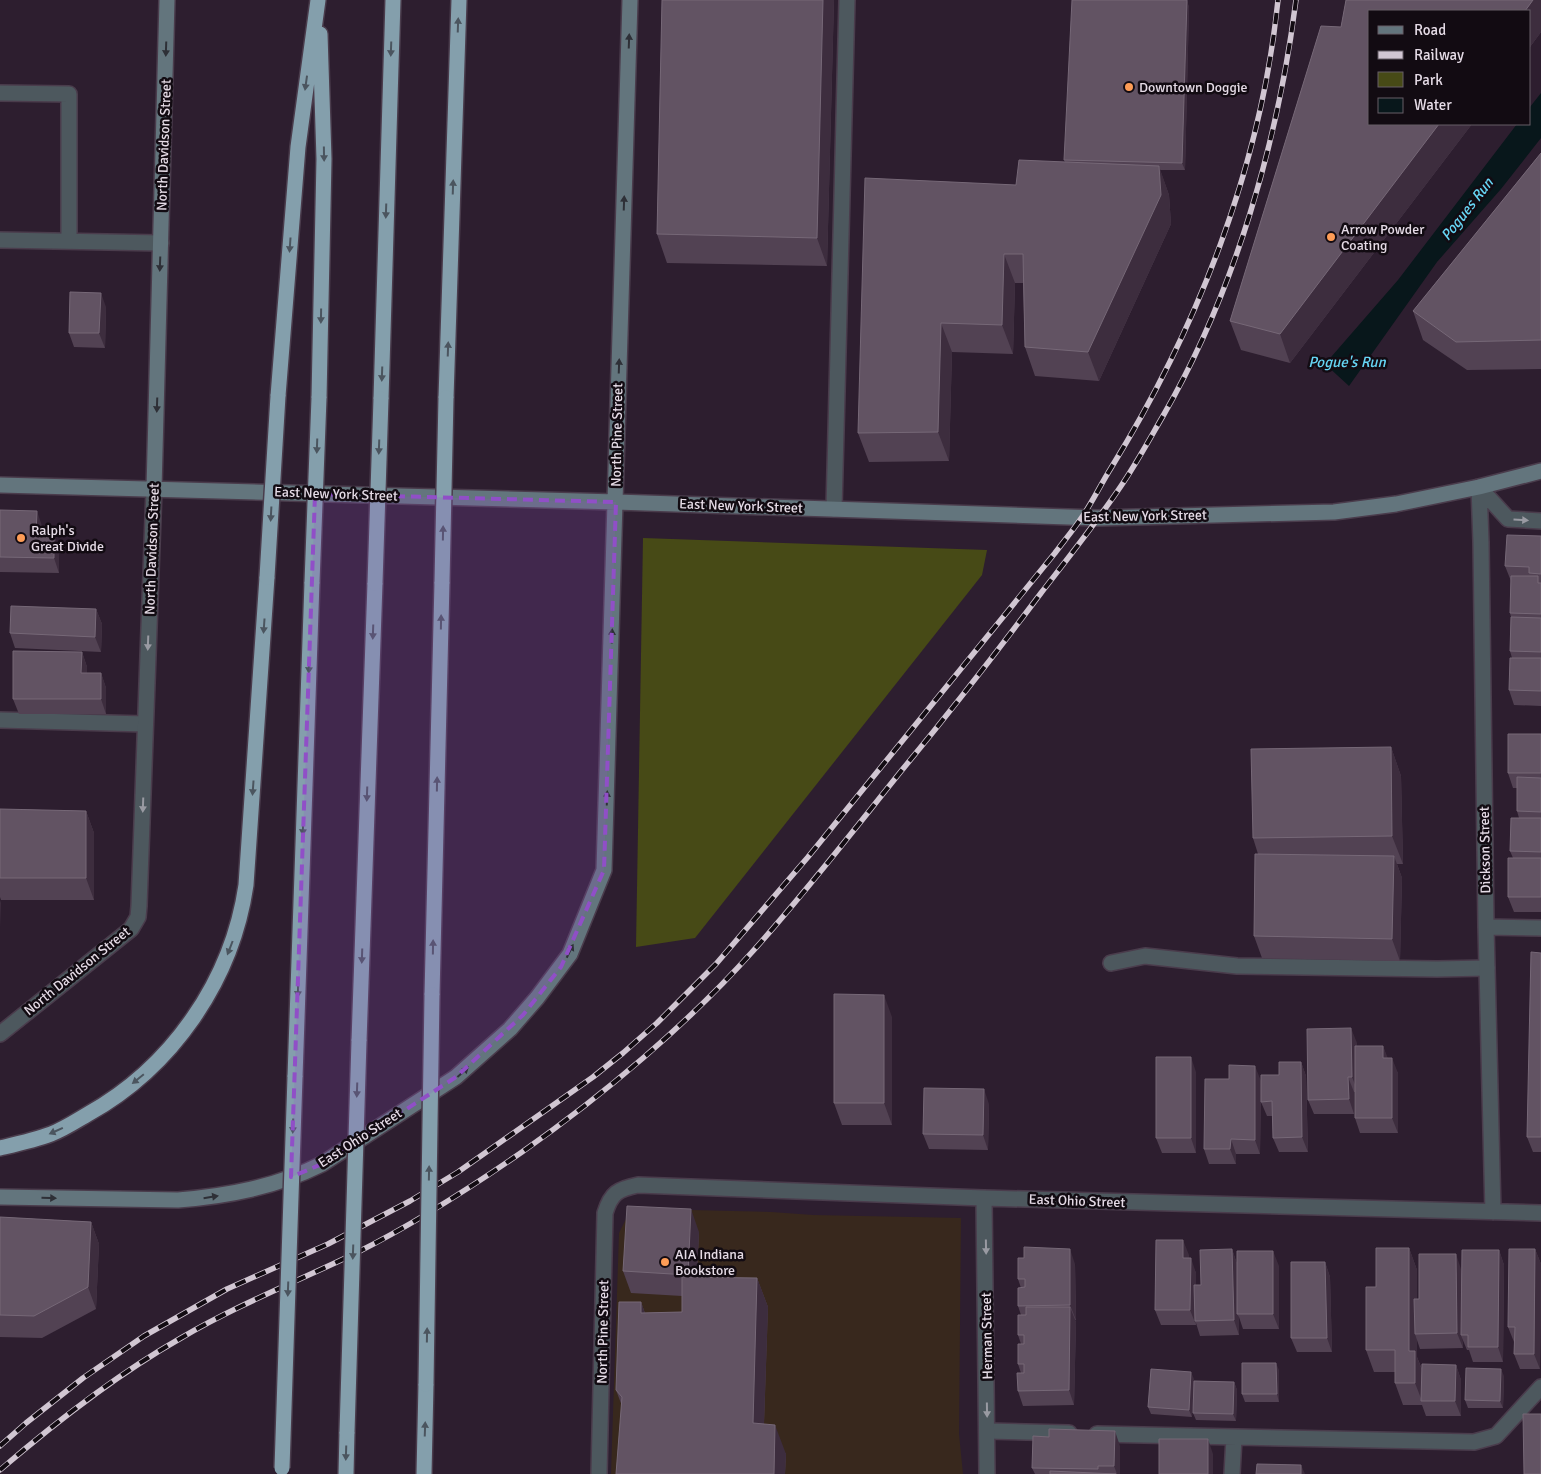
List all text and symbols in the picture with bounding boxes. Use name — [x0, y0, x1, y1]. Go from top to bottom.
legend — [1368, 10, 1531, 125]
one-way arrow — [454, 16, 462, 32]
text: Road — [1414, 21, 1446, 39]
one-way arrow — [625, 33, 633, 49]
one-way arrow — [162, 41, 170, 57]
one-way arrow — [387, 41, 395, 57]
text: Railway — [1414, 46, 1464, 64]
text: Park — [1414, 71, 1443, 89]
one-way arrow — [302, 75, 310, 91]
street label: North Davidson Street — [153, 79, 175, 211]
place label: Downtown Doggie — [1139, 79, 1248, 96]
marker: Downtown Doggie — [1123, 81, 1135, 93]
text: Water — [1414, 96, 1452, 114]
one-way arrow — [320, 146, 328, 162]
water label: Pogues Run — [1437, 173, 1498, 244]
one-way arrow — [449, 179, 457, 195]
one-way arrow — [620, 195, 628, 211]
one-way arrow — [382, 203, 390, 219]
place label: Arrow Powder Coating — [1341, 221, 1425, 254]
marker: Arrow Powder Coating — [1325, 231, 1337, 243]
one-way arrow — [286, 237, 294, 253]
one-way arrow — [156, 256, 164, 272]
one-way arrow — [316, 308, 324, 324]
one-way arrow — [444, 341, 452, 357]
water label: Pogue's Run — [1308, 353, 1387, 371]
one-way arrow — [615, 358, 623, 374]
one-way arrow — [378, 366, 386, 382]
street label: North Pine Street — [608, 383, 626, 487]
one-way arrow — [152, 397, 160, 413]
one-way arrow — [313, 439, 321, 455]
one-way arrow — [375, 440, 383, 456]
street label: North Davidson Street — [141, 483, 163, 615]
street label: East New York Street — [274, 483, 398, 505]
street label: East New York Street — [679, 495, 803, 517]
one-way arrow — [267, 506, 275, 522]
street label: East New York Street — [1083, 506, 1207, 526]
one-way arrow — [1513, 516, 1529, 524]
place label: Ralph's Great Divide — [31, 522, 104, 555]
one-way arrow — [439, 525, 447, 541]
marker: Ralph's Great Divide — [15, 532, 27, 544]
one-way arrow — [437, 614, 445, 630]
one-way arrow — [260, 618, 268, 634]
one-way arrow — [369, 624, 377, 640]
one-way arrow — [608, 627, 616, 643]
one-way arrow — [144, 635, 152, 651]
one-way arrow — [305, 658, 313, 674]
one-way arrow — [433, 776, 441, 792]
one-way arrow — [249, 780, 257, 796]
one-way arrow — [363, 786, 371, 802]
one-way arrow — [603, 790, 611, 806]
one-way arrow — [138, 798, 146, 814]
street label: Dickson Street — [1476, 806, 1494, 894]
one-way arrow — [299, 820, 307, 836]
street label: North Davidson Street — [20, 923, 134, 1019]
one-way arrow — [430, 938, 438, 954]
one-way arrow — [226, 941, 234, 956]
one-way arrow — [566, 944, 574, 958]
one-way arrow — [357, 949, 365, 965]
one-way arrow — [293, 983, 301, 999]
one-way arrow — [456, 1066, 469, 1077]
one-way arrow — [132, 1074, 145, 1085]
one-way arrow — [353, 1082, 361, 1098]
street label: East Ohio Street — [315, 1105, 405, 1171]
one-way arrow — [289, 1118, 297, 1134]
one-way arrow — [49, 1127, 63, 1135]
one-way arrow — [426, 1165, 434, 1181]
street label: East Ohio Street — [1028, 1191, 1126, 1211]
one-way arrow — [203, 1193, 219, 1201]
one-way arrow — [41, 1195, 57, 1203]
one-way arrow — [982, 1239, 990, 1255]
one-way arrow — [348, 1244, 356, 1260]
place label: AIA Indiana Bookstore — [675, 1246, 744, 1279]
marker: AIA Indiana Bookstore — [659, 1256, 671, 1268]
street label: North Pine Street — [594, 1280, 612, 1384]
one-way arrow — [284, 1281, 292, 1297]
street label: Herman Street — [978, 1292, 996, 1380]
one-way arrow — [423, 1327, 431, 1343]
one-way arrow — [984, 1402, 992, 1418]
one-way arrow — [421, 1421, 429, 1437]
one-way arrow — [342, 1445, 350, 1461]

